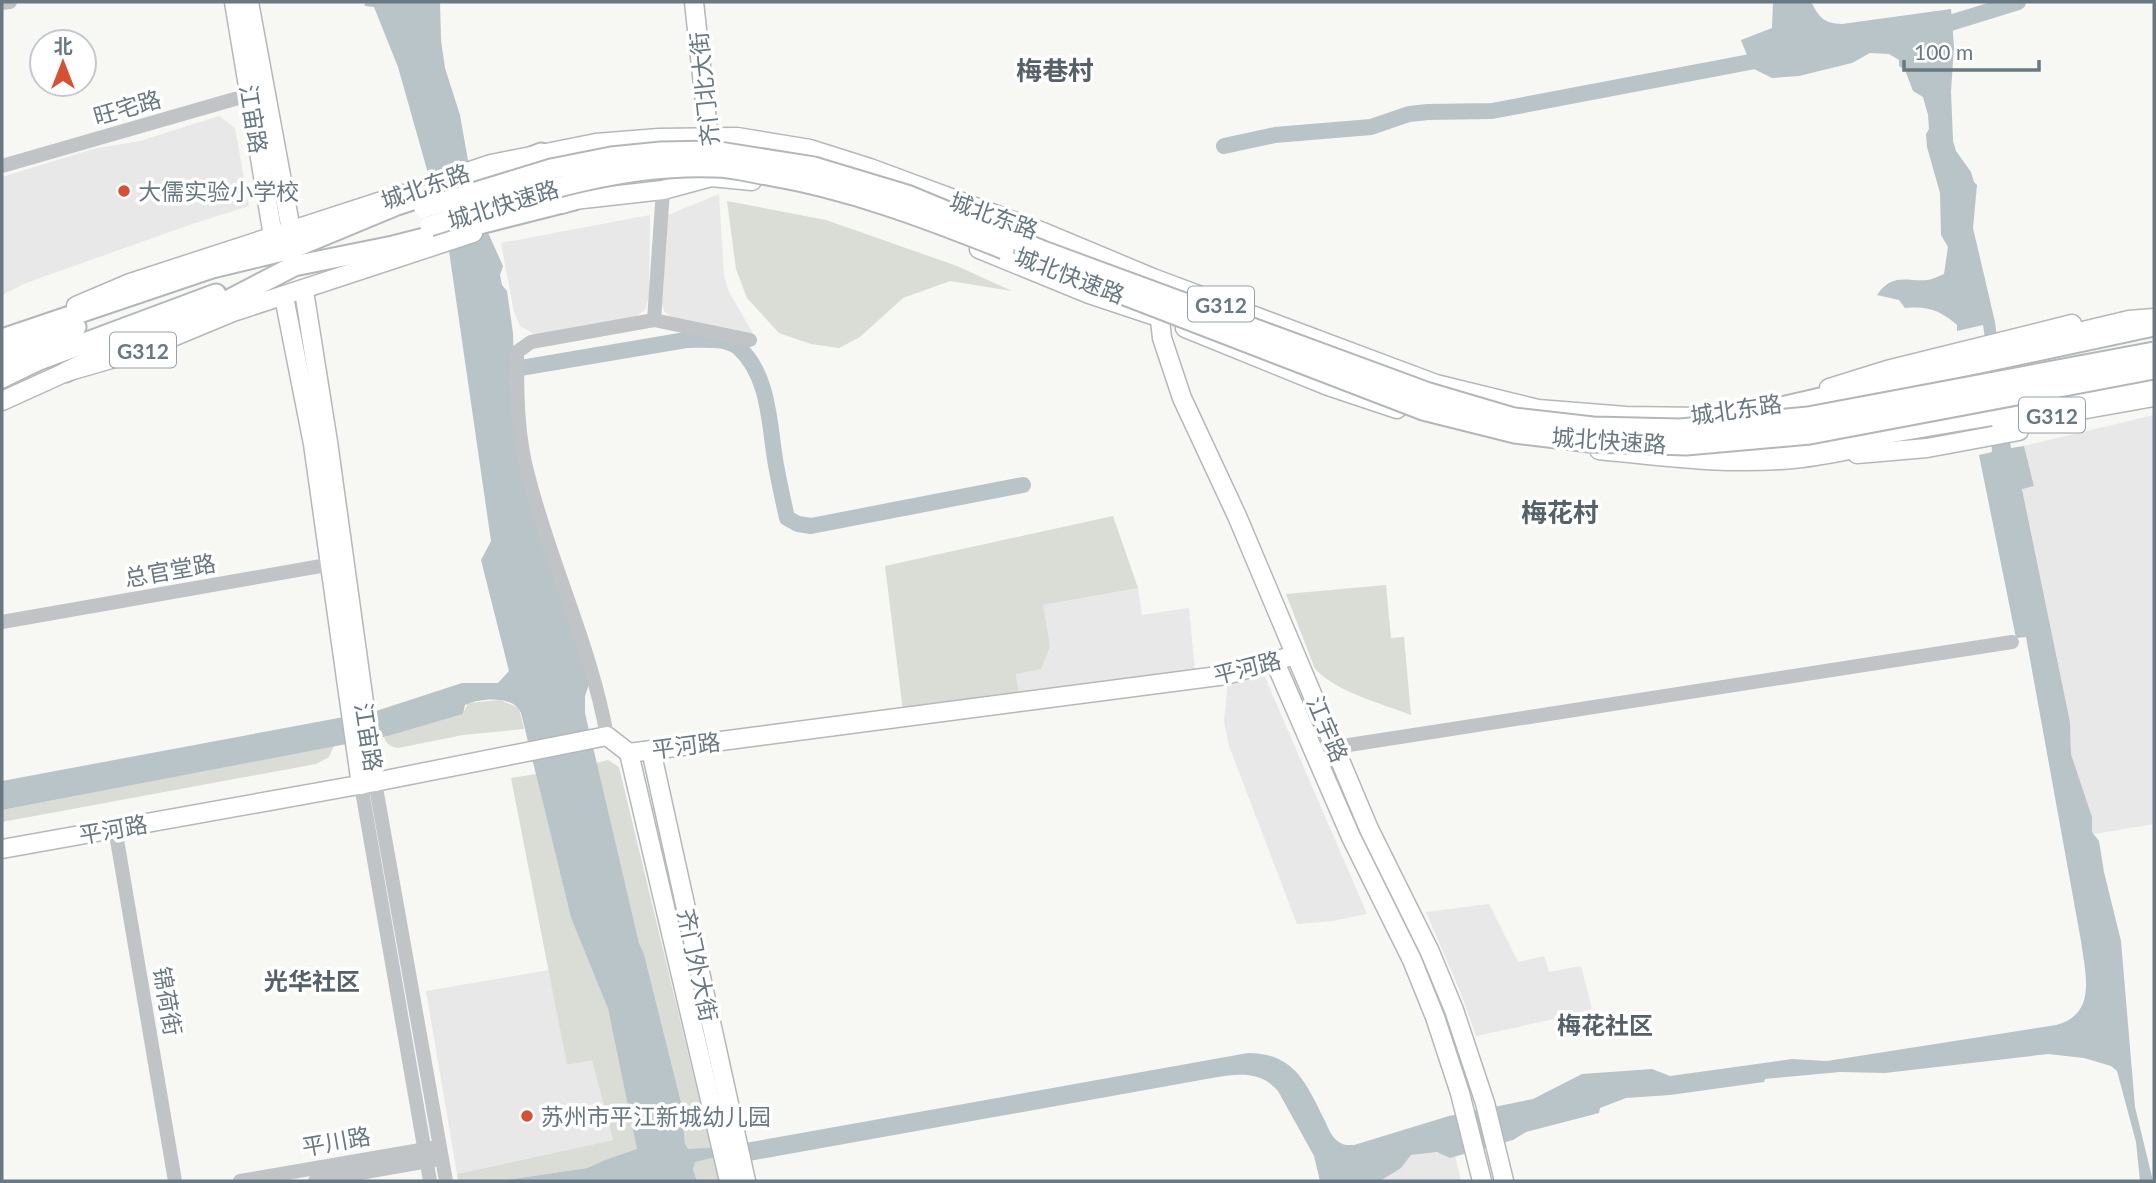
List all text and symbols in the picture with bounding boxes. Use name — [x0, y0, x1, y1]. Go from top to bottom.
north arrow — [28, 28, 98, 98]
scale bar — [1904, 28, 2039, 72]
street label: 齐门北大街 — [684, 30, 724, 148]
text: 北 — [53, 34, 73, 57]
text: 100 m — [1914, 39, 1973, 64]
district label: 梅巷村 — [1016, 54, 1094, 86]
street label: 江宙路 — [235, 83, 273, 155]
street label: 旺宅路 — [90, 84, 164, 130]
street label: 城北东路 — [377, 158, 473, 214]
street label: 城北快速路 — [444, 174, 562, 234]
place label: 大儒实验小学校 — [138, 177, 299, 205]
marker: 大儒实验小学校 — [116, 183, 132, 199]
street label: 城北东路 — [946, 186, 1042, 244]
street label: 城北快速路 — [1011, 241, 1129, 309]
road number: G312 — [1188, 286, 1254, 322]
road number: G312 — [110, 332, 176, 368]
street label: 城北东路 — [1688, 389, 1784, 429]
road number: G312 — [2019, 398, 2085, 432]
street label: 城北快速路 — [1551, 422, 1667, 458]
district label: 梅花村 — [1521, 496, 1599, 528]
street label: 总官堂路 — [122, 548, 218, 592]
street label: 平河路 — [1210, 645, 1284, 689]
street label: 江宇路 — [1302, 692, 1354, 766]
street label: 江宙路 — [350, 701, 388, 773]
street label: 平河路 — [650, 727, 722, 763]
street label: 平河路 — [77, 809, 149, 849]
street label: 齐门外大街 — [672, 906, 724, 1024]
street label: 锦荷街 — [148, 965, 188, 1037]
district label: 光华社区 — [264, 966, 360, 995]
district label: 梅花社区 — [1557, 1010, 1653, 1039]
place label: 苏州市平江新城幼儿园 — [541, 1102, 771, 1130]
marker: 苏州市平江新城幼儿园 — [519, 1108, 535, 1124]
street label: 平川路 — [300, 1121, 372, 1161]

